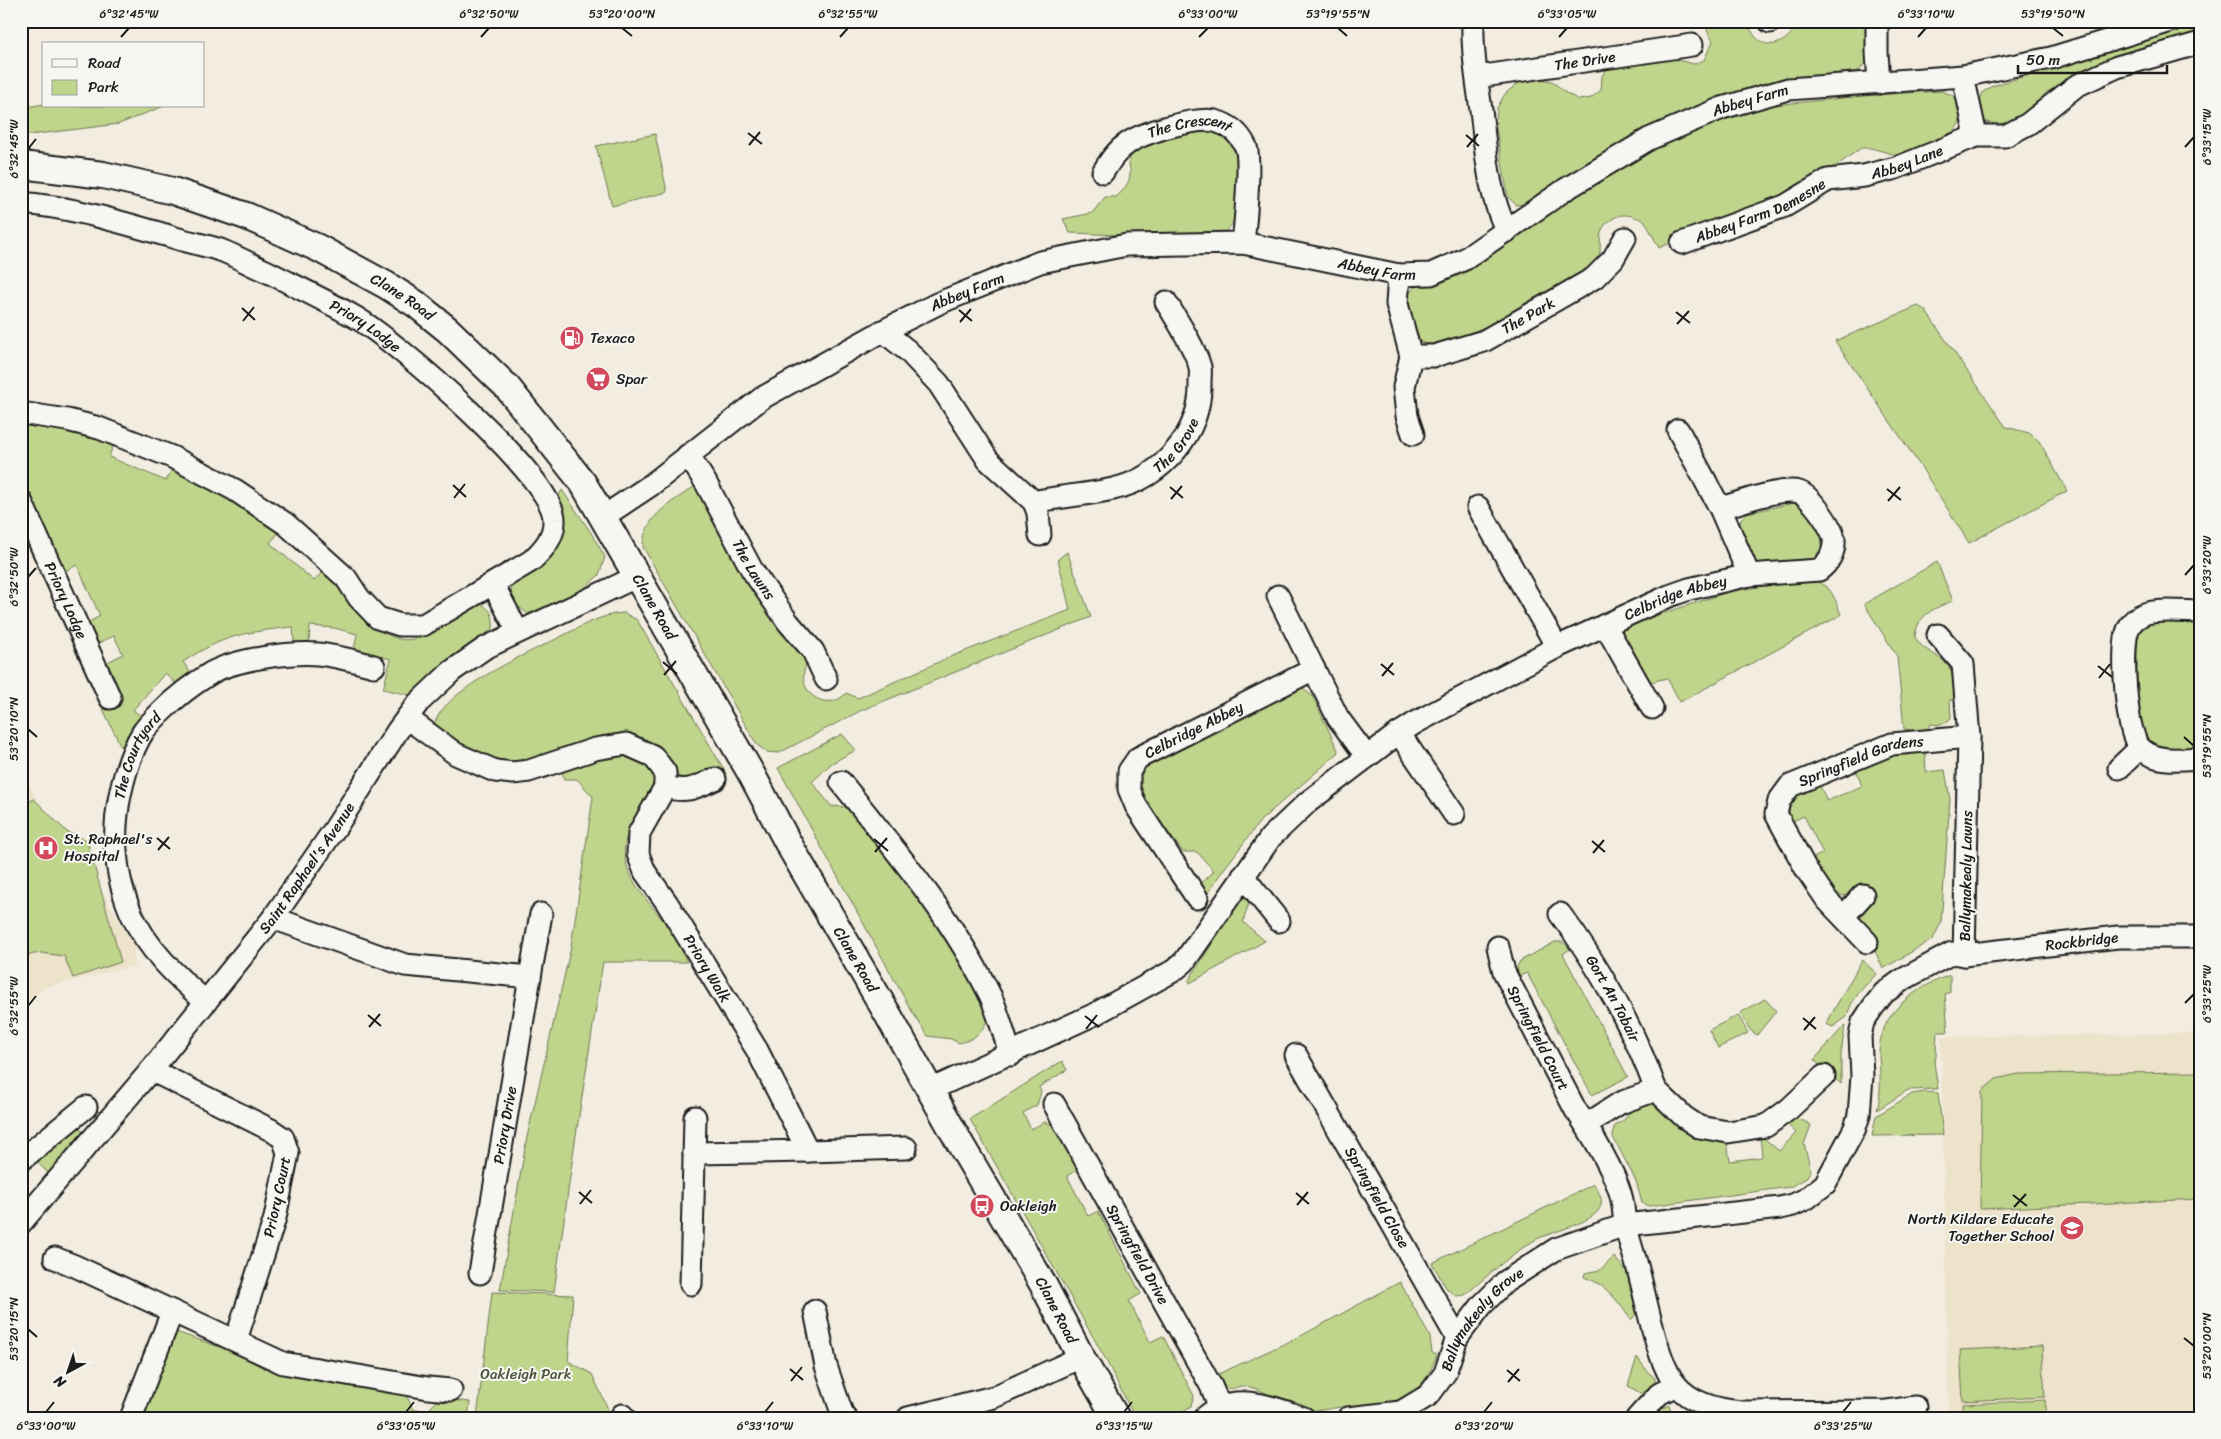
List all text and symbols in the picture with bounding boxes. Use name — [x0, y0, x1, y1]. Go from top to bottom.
text: 6°32'45"W — [100, 3, 159, 25]
text: 6°32'50"W — [459, 3, 519, 25]
text: 53°20'00"N — [589, 3, 656, 25]
text: 6°32'55"W — [819, 3, 878, 25]
text: 6°33'00"W — [1179, 3, 1238, 25]
text: 53°19'55"N — [1306, 3, 1371, 25]
text: 6°33'05"W — [1538, 3, 1597, 25]
text: 6°33'10"W — [1898, 3, 1955, 25]
text: 53°19'50"N — [2021, 3, 2086, 25]
legend — [42, 42, 205, 108]
scale bar — [2018, 42, 2167, 74]
street label: The Drive — [1553, 44, 1617, 78]
text: 50 m — [2026, 47, 2061, 73]
text: Road — [88, 50, 121, 76]
text: Park — [88, 74, 119, 100]
street label: Abbey Farm — [1707, 77, 1792, 124]
street label: The Crescent — [1144, 107, 1239, 146]
text: 6°33'15"W — [2196, 108, 2218, 165]
text: 6°32'45"W — [3, 119, 25, 179]
street label: Abbey Lane — [1867, 137, 1947, 187]
street label: Abbey Farm Demesne — [1690, 171, 1831, 251]
street label: Abbey Farm — [1335, 250, 1416, 288]
street label: Abbey Farm — [924, 265, 1009, 319]
street label: Clane Road — [366, 266, 441, 328]
street label: The Park — [1496, 290, 1560, 342]
street label: Priory Lodge — [325, 292, 407, 359]
fuel station icon: Texaco — [559, 325, 585, 351]
place label: Texaco — [590, 325, 635, 351]
supermarket icon: Spar — [585, 366, 611, 392]
place label: Spar — [616, 366, 648, 392]
street label: The Grove — [1147, 414, 1206, 480]
street label: The Lawns — [725, 534, 782, 606]
text: 6°33'20"W — [2196, 535, 2218, 594]
text: 6°32'50"W — [3, 547, 25, 607]
street label: Priory Lodge — [37, 557, 95, 643]
street label: Celbridge Abbey — [1620, 568, 1730, 628]
street label: Clane Road — [625, 569, 685, 646]
street label: Celbridge Abbey — [1140, 694, 1248, 766]
text: 53°20'10"N — [3, 696, 25, 761]
street label: The Courtyard — [106, 705, 168, 802]
text: 53°19'55"N — [2196, 713, 2218, 778]
street label: Springfield Gardens — [1794, 728, 1925, 794]
street label: Saint Raphael's Avenue — [252, 797, 362, 940]
street label: Ballymakealy Lawns — [1952, 810, 1980, 942]
place label: St. Raphael's Hospital — [64, 826, 152, 869]
hospital icon: St. Raphael's Hospital — [33, 835, 59, 861]
street label: Clane Road — [826, 921, 886, 998]
street label: Rockbridge — [2044, 924, 2120, 958]
street label: Priory Walk — [676, 929, 738, 1008]
street label: Gort An Tobair — [1579, 950, 1648, 1047]
text: 6°33'25"W — [2196, 964, 2218, 1023]
text: 6°32'55"W — [3, 976, 25, 1035]
street label: Springfield Court — [1500, 981, 1577, 1096]
street label: Priory Drive — [486, 1084, 524, 1166]
street label: Springfield Close — [1338, 1142, 1417, 1254]
street label: Priory Court — [256, 1154, 298, 1240]
bus stop icon: Oakleigh — [969, 1193, 995, 1219]
place label: Oakleigh — [1000, 1193, 1057, 1219]
street label: Springfield Drive — [1099, 1199, 1176, 1310]
place label: North Kildare Educate Together School — [1908, 1206, 2055, 1249]
school or university icon: North Kildare Educate Together School — [2059, 1215, 2085, 1241]
street label: Ballymakealy Grove — [1434, 1260, 1529, 1375]
street label: Clane Road — [1028, 1271, 1085, 1349]
text: 53°20'15"N — [3, 1296, 25, 1361]
text: 53°20'00"N — [2196, 1312, 2218, 1379]
north arrow — [42, 1346, 92, 1396]
park label: Oakleigh Park — [480, 1361, 572, 1387]
text: N — [48, 1369, 72, 1395]
text: 6°33'00"W — [17, 1415, 76, 1437]
text: 6°33'05"W — [377, 1415, 436, 1437]
text: 6°33'10"W — [737, 1415, 794, 1437]
text: 6°33'15"W — [1096, 1415, 1153, 1437]
text: 6°33'20"W — [1455, 1415, 1514, 1437]
text: 6°33'25"W — [1814, 1415, 1873, 1437]

